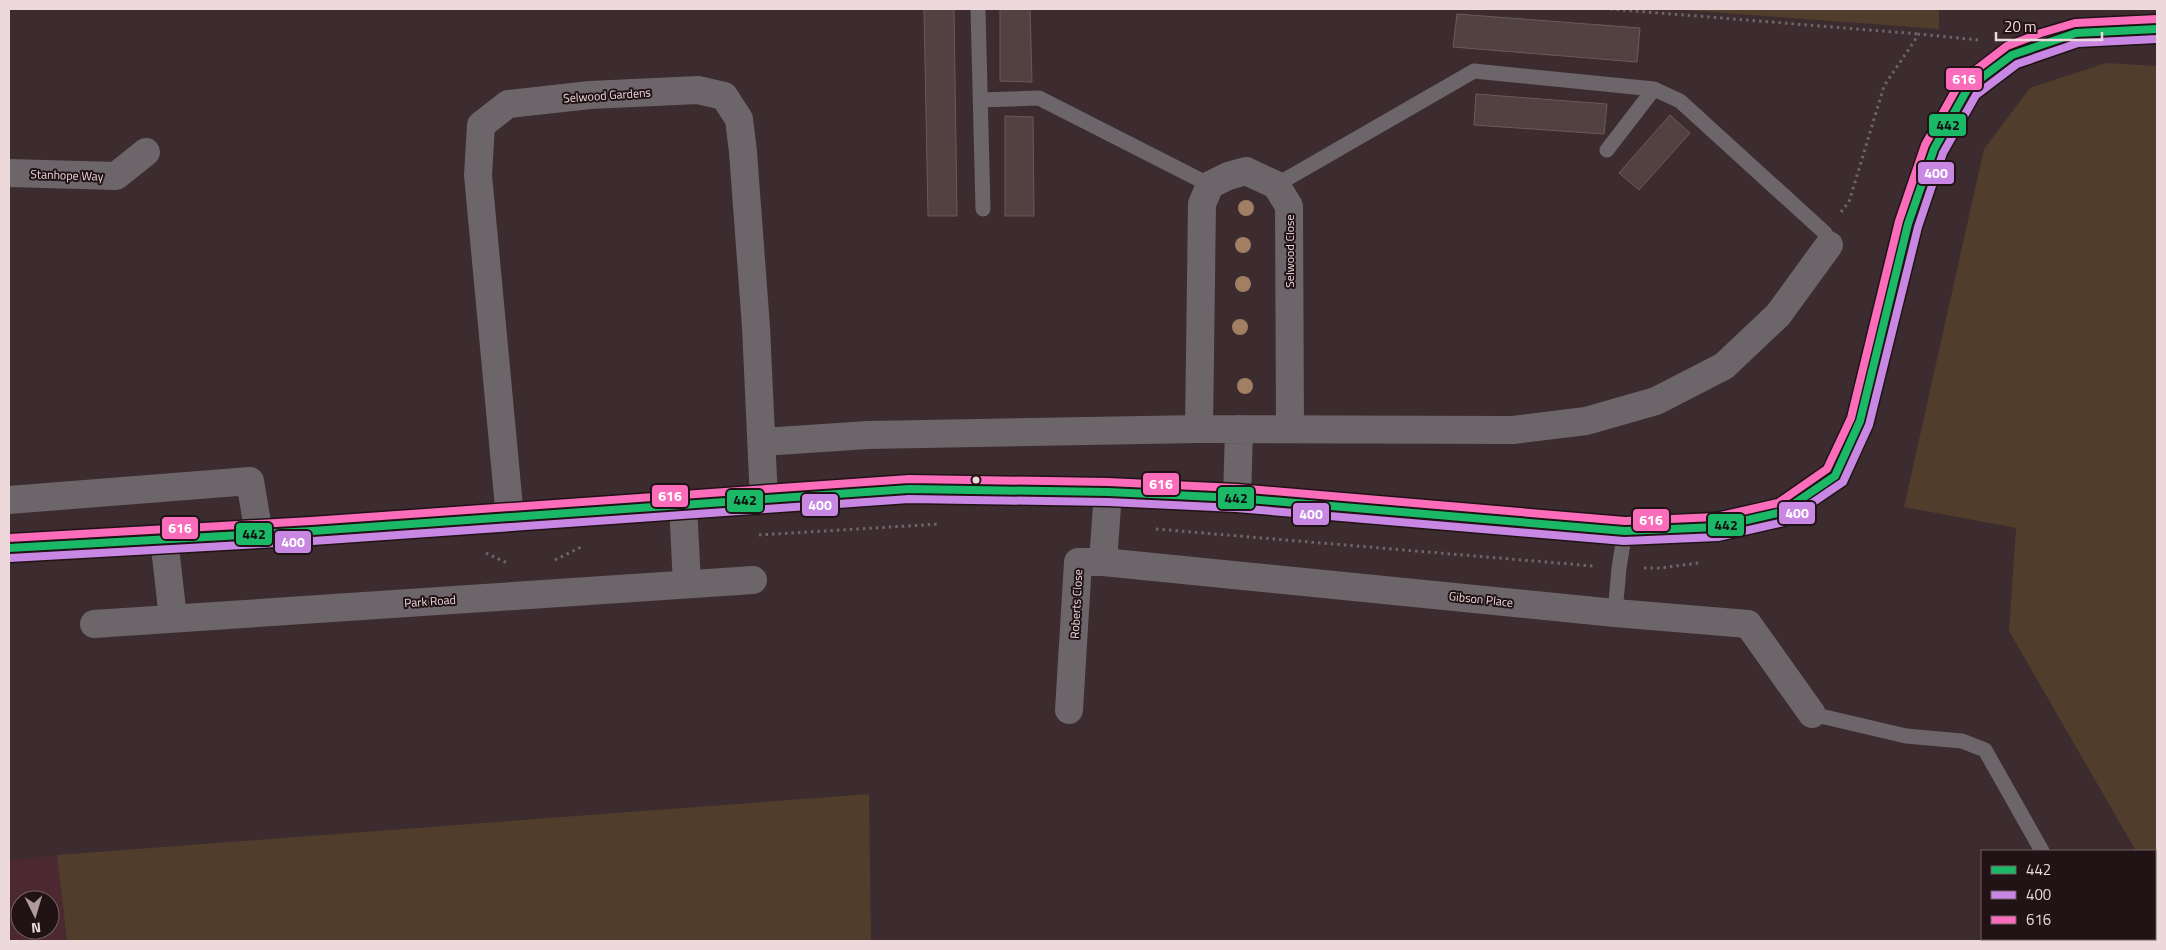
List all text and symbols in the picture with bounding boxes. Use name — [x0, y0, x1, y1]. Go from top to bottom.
scale bar — [1996, 10, 2102, 42]
text: 20 m — [2004, 15, 2037, 38]
line badge: 616 — [1945, 67, 1983, 91]
text: 616 — [1952, 68, 1976, 89]
street label: Selwood Gardens — [562, 82, 652, 108]
line badge: 442 — [1928, 113, 1967, 137]
text: 442 — [1936, 114, 1960, 135]
line badge: 400 — [1917, 161, 1955, 185]
text: 400 — [1924, 162, 1948, 183]
street label: Stanhope Way — [30, 164, 104, 186]
street label: Selwood Close — [1280, 214, 1299, 288]
line badge: 616 — [1142, 472, 1180, 496]
text: 616 — [1149, 473, 1173, 494]
unlabelled marker — [971, 475, 981, 485]
line badge: 616 — [651, 484, 689, 508]
text: 616 — [658, 485, 682, 506]
line badge: 442 — [1217, 486, 1255, 510]
text: 442 — [1224, 487, 1248, 508]
line badge: 442 — [726, 489, 764, 513]
text: 442 — [733, 489, 757, 510]
line badge: 400 — [801, 493, 839, 517]
text: 400 — [808, 494, 832, 515]
line badge: 400 — [1778, 501, 1816, 525]
line badge: 400 — [1292, 502, 1330, 526]
text: 400 — [1785, 502, 1809, 523]
text: 400 — [1299, 503, 1323, 524]
line badge: 616 — [1632, 508, 1670, 532]
text: 616 — [1639, 509, 1663, 530]
line badge: 442 — [1707, 513, 1745, 537]
text: 442 — [1714, 514, 1738, 535]
line badge: 616 — [161, 516, 199, 540]
text: 616 — [168, 517, 192, 538]
line badge: 442 — [235, 522, 273, 546]
text: 442 — [242, 523, 266, 544]
line badge: 400 — [274, 530, 312, 554]
text: 400 — [281, 531, 305, 552]
street label: Roberts Close — [1065, 569, 1087, 639]
street label: Gibson Place — [1448, 586, 1514, 612]
street label: Park Road — [404, 590, 456, 612]
legend — [1981, 850, 2156, 940]
text: 442 — [2026, 858, 2051, 881]
text: 400 — [2026, 883, 2051, 906]
north arrow — [10, 890, 60, 940]
text: 616 — [2026, 908, 2051, 931]
text: N — [30, 918, 42, 939]

